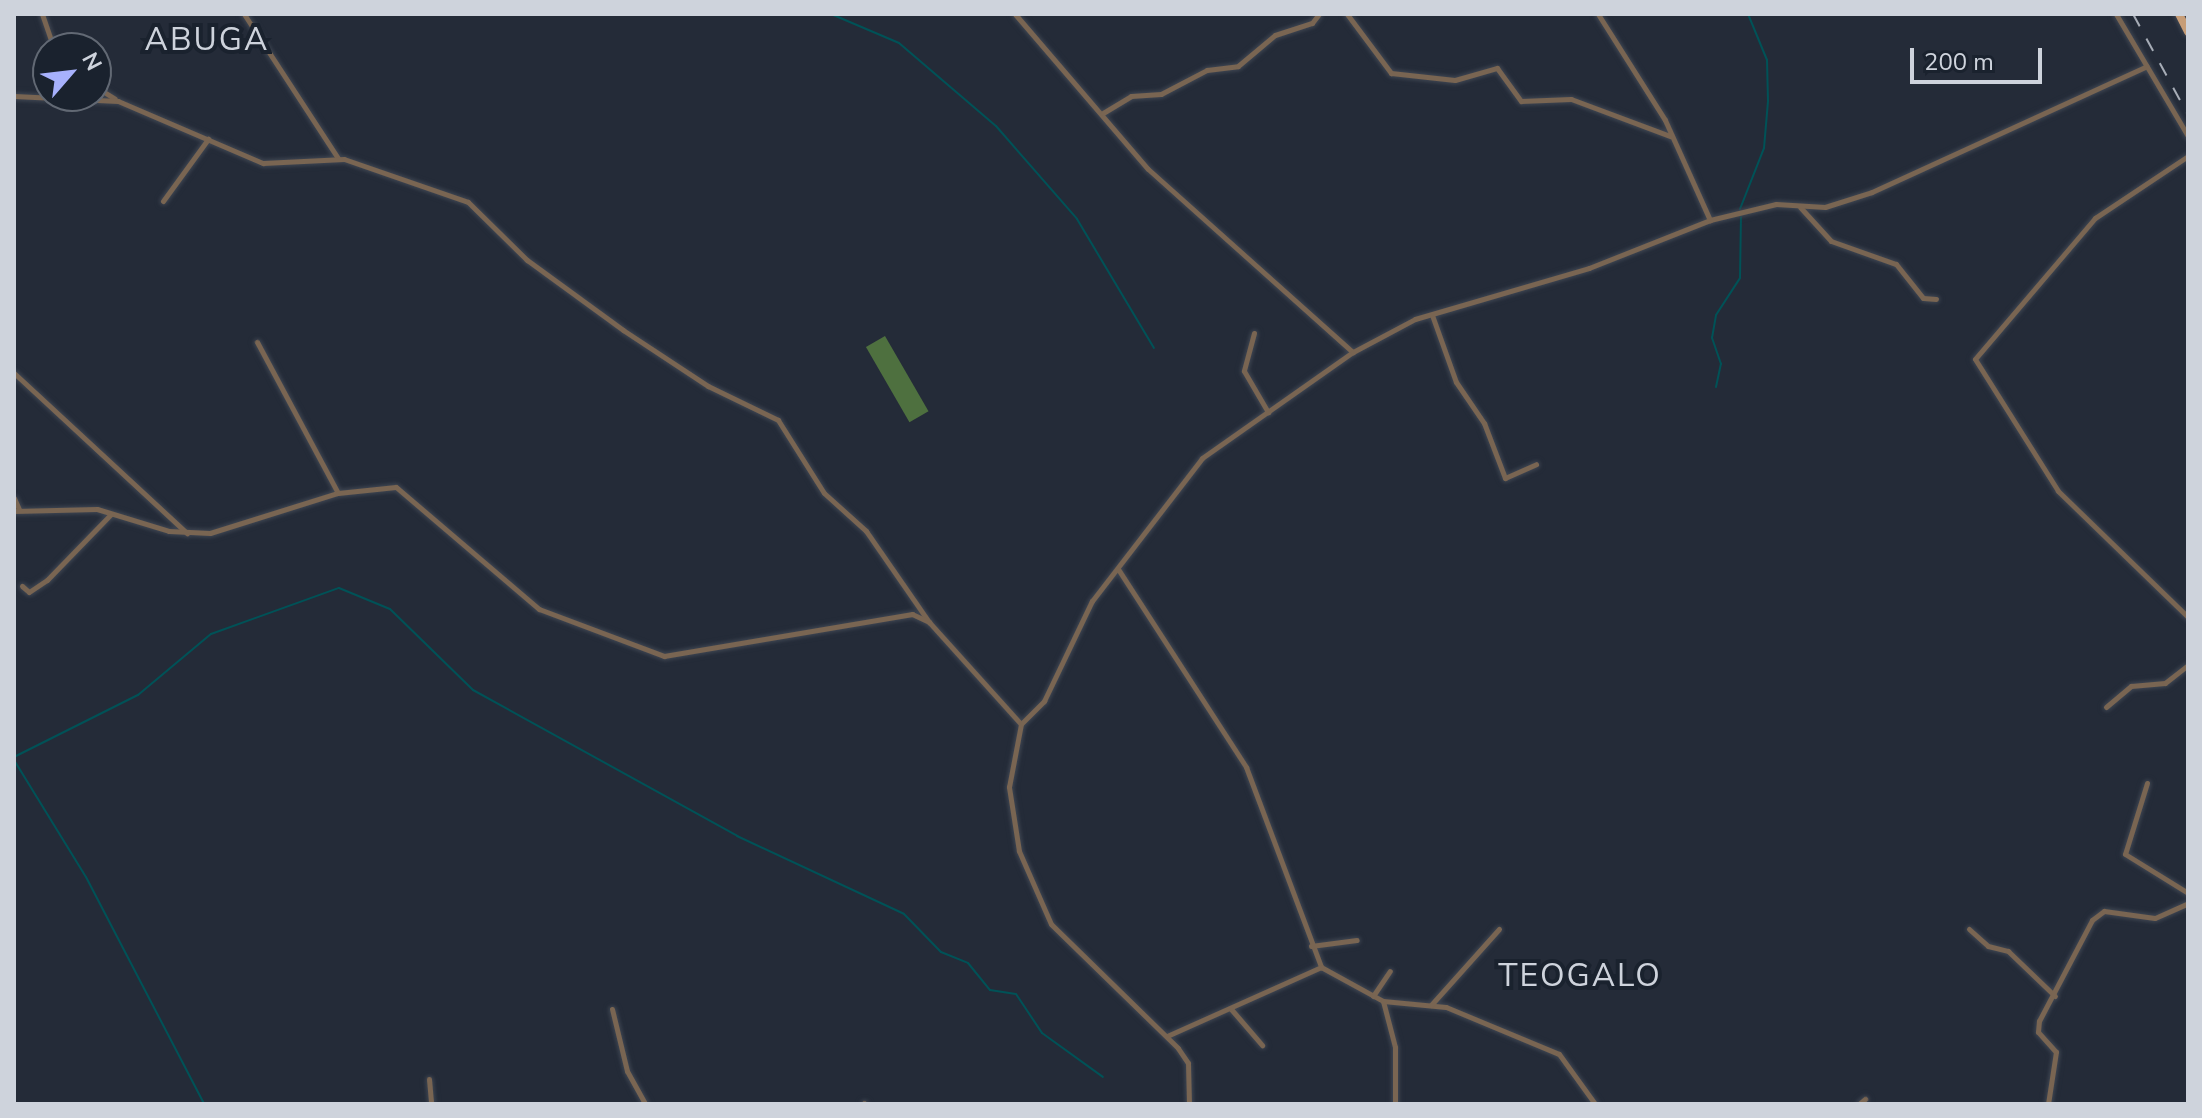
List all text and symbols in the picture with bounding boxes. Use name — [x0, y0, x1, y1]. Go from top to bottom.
district label: ABUGA — [145, 21, 269, 59]
north arrow — [32, 32, 112, 112]
scale bar — [1914, 32, 2046, 82]
text: 200 m — [1924, 46, 1994, 78]
text: N — [74, 47, 109, 76]
district label: TEOGALO — [1498, 957, 1662, 995]

